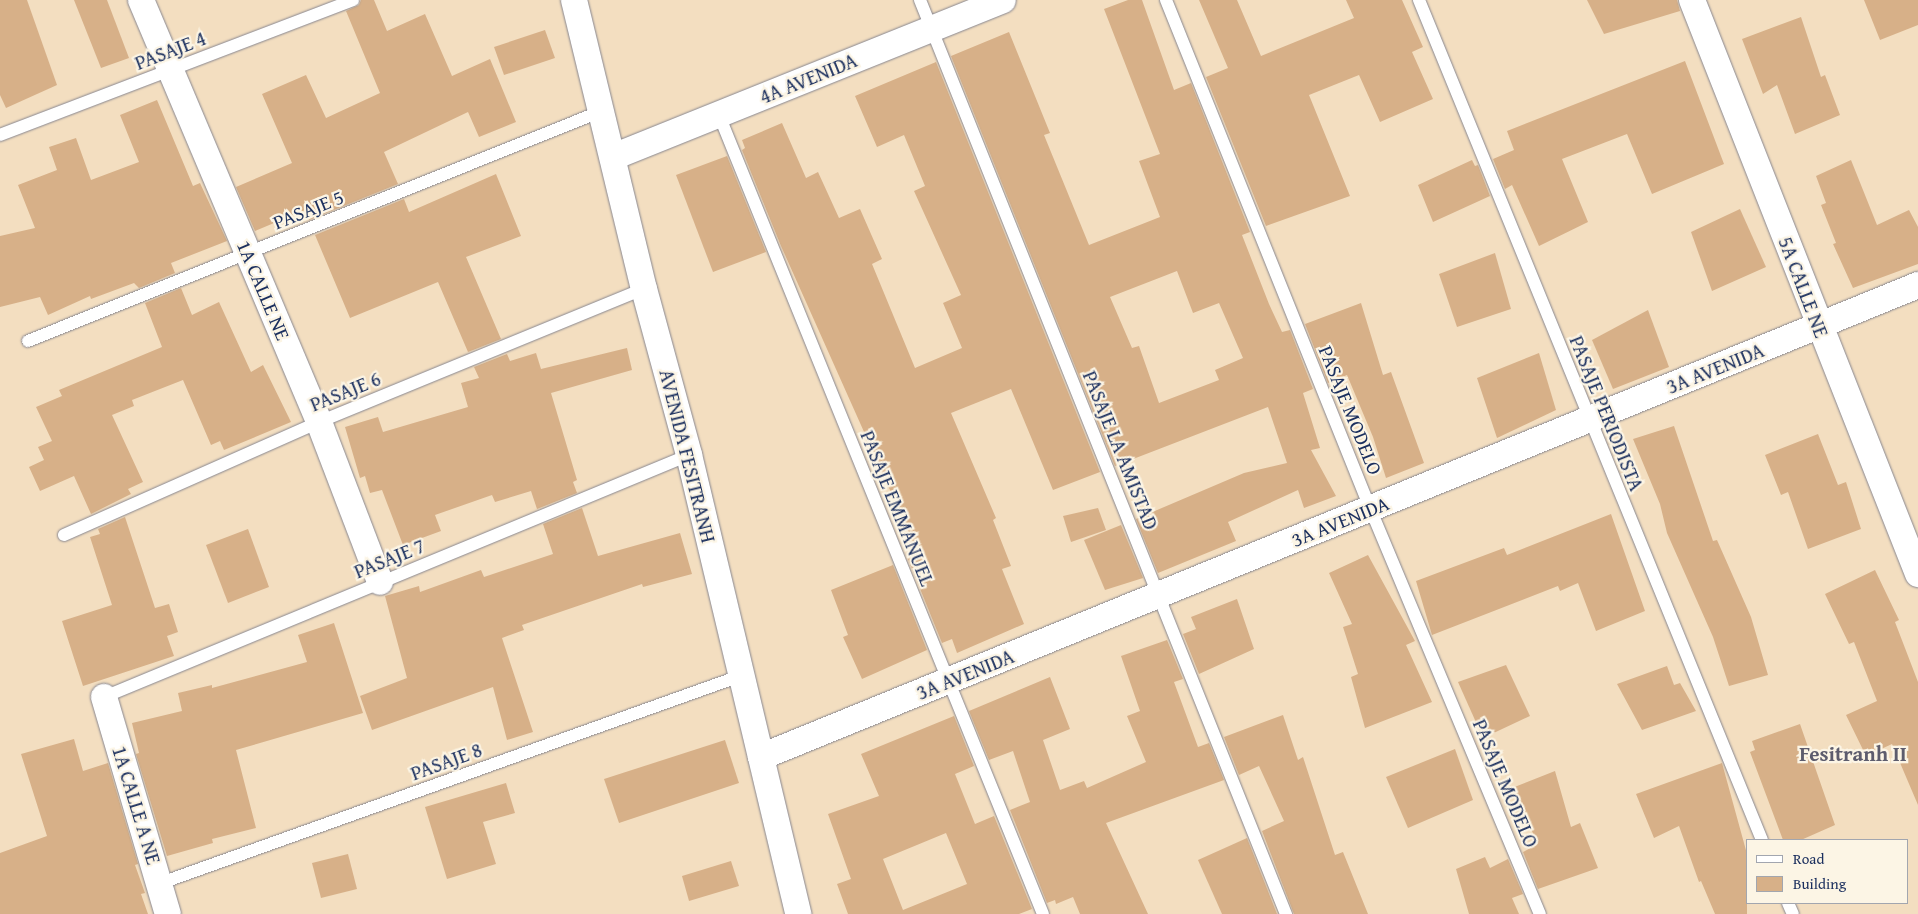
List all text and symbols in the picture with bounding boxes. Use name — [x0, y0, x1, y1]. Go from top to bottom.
street label: PASAJE 4 — [131, 26, 209, 74]
street label: 4A AVENIDA — [756, 48, 860, 108]
street label: PASAJE 5 — [269, 184, 347, 234]
street label: 5A CALLE NE — [1774, 233, 1834, 341]
street label: 1A CALLE NE — [232, 237, 296, 343]
street label: PASAJE PERIODISTA — [1565, 332, 1649, 494]
street label: 3A AVENIDA — [1663, 338, 1767, 398]
street label: PASAJE MODELO — [1314, 342, 1388, 478]
street label: PASAJE 6 — [306, 366, 384, 416]
street label: AVENIDA FESITRANH — [655, 367, 721, 545]
street label: PASAJE LA AMISTAD — [1078, 367, 1164, 533]
street label: PASAJE EMMANUEL — [856, 427, 940, 589]
street label: 3A AVENIDA — [1288, 491, 1392, 551]
street label: PASAJE 7 — [350, 533, 428, 583]
street label: 3A AVENIDA — [913, 644, 1017, 704]
street label: PASAJE MODELO — [1468, 715, 1544, 851]
street label: PASAJE 8 — [407, 737, 485, 785]
district label: Fesitranh II — [1799, 741, 1907, 767]
street label: 1A CALLE A NE — [108, 743, 166, 867]
legend — [1746, 839, 1908, 904]
text: Road — [1793, 848, 1824, 869]
text: Building — [1793, 873, 1846, 894]

